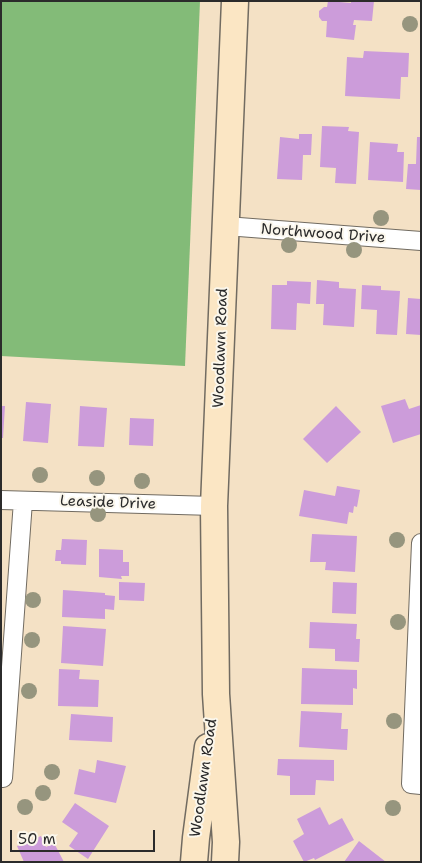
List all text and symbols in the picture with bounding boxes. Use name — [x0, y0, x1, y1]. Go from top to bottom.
street label: Northwood Drive — [260, 221, 386, 247]
street label: Woodlawn Road — [210, 288, 232, 408]
street label: Leaside Drive — [59, 492, 157, 514]
street label: Woodlawn Road — [187, 717, 221, 839]
scale bar — [12, 820, 158, 852]
text: 50 m — [18, 829, 56, 849]

